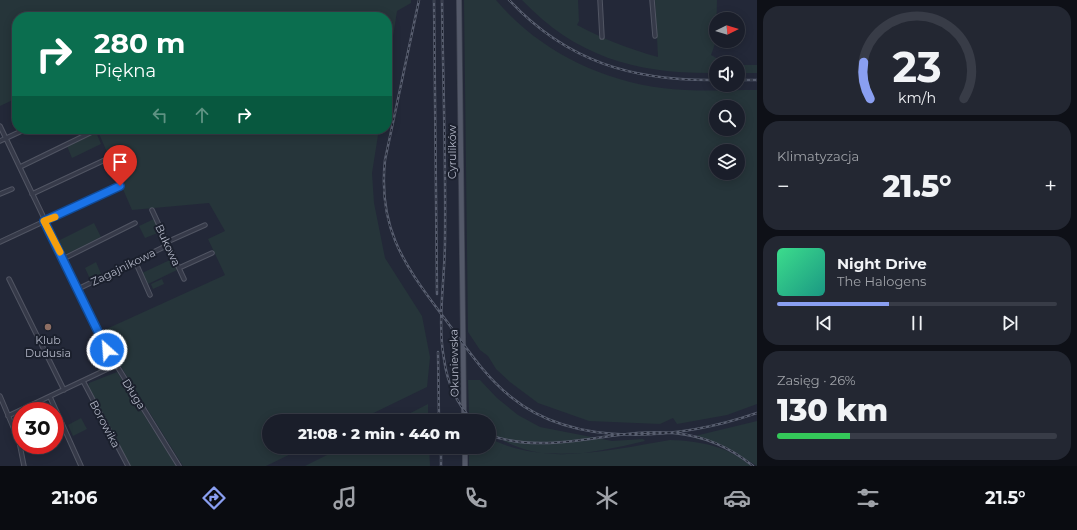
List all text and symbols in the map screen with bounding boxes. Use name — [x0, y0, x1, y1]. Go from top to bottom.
north arrow — [709, 12, 745, 48]
map controls — [709, 12, 745, 180]
text: 280 m — [94, 26, 185, 60]
icon: right — [28, 28, 80, 80]
text: 23 — [892, 41, 942, 91]
button: sound — [709, 56, 745, 92]
text: Piękna — [94, 60, 156, 82]
text: km/h — [898, 88, 936, 106]
button: search — [709, 100, 745, 136]
icon: left — [149, 104, 171, 126]
icon: ahead — [191, 104, 213, 126]
icon: right — [233, 104, 255, 126]
street label: Cyrulików — [445, 125, 459, 179]
button: layers — [709, 144, 745, 180]
pin — [103, 145, 137, 186]
text: Klimatyzacja — [777, 148, 859, 164]
icon: arrive — [109, 151, 131, 173]
text: 21.5° — [882, 168, 952, 205]
text: − — [777, 173, 790, 200]
text: + — [1044, 173, 1057, 200]
street label: Bukowa — [152, 222, 184, 268]
street label: Zagajnikowa — [88, 245, 158, 289]
text: Night Drive — [837, 254, 927, 273]
text: The Halogens — [837, 273, 926, 289]
icon: previous — [813, 312, 835, 334]
icon: pause — [906, 312, 928, 334]
icon: next — [999, 312, 1021, 334]
marker: Klub Dudusia — [43, 322, 53, 332]
position arrow — [86, 329, 128, 371]
street label: Okuniewska — [446, 329, 462, 397]
place label: Klub Dudusia — [25, 333, 71, 360]
text: Zasięg · 26% — [777, 372, 856, 388]
street label: Długa — [119, 376, 149, 412]
text: 130 km — [777, 392, 888, 429]
street label: Borowika — [87, 398, 123, 450]
speed limit sign: 30 — [12, 402, 64, 454]
text: 21:08 · 2 min · 440 m — [298, 424, 460, 443]
icon: directions — [200, 484, 228, 512]
icon: music — [331, 484, 359, 512]
icon: phone — [462, 484, 490, 512]
icon: climate — [593, 484, 621, 512]
icon: car — [723, 484, 751, 512]
icon: filters — [854, 484, 882, 512]
text: 21:06 — [51, 487, 97, 509]
text: 21.5° — [985, 487, 1026, 509]

